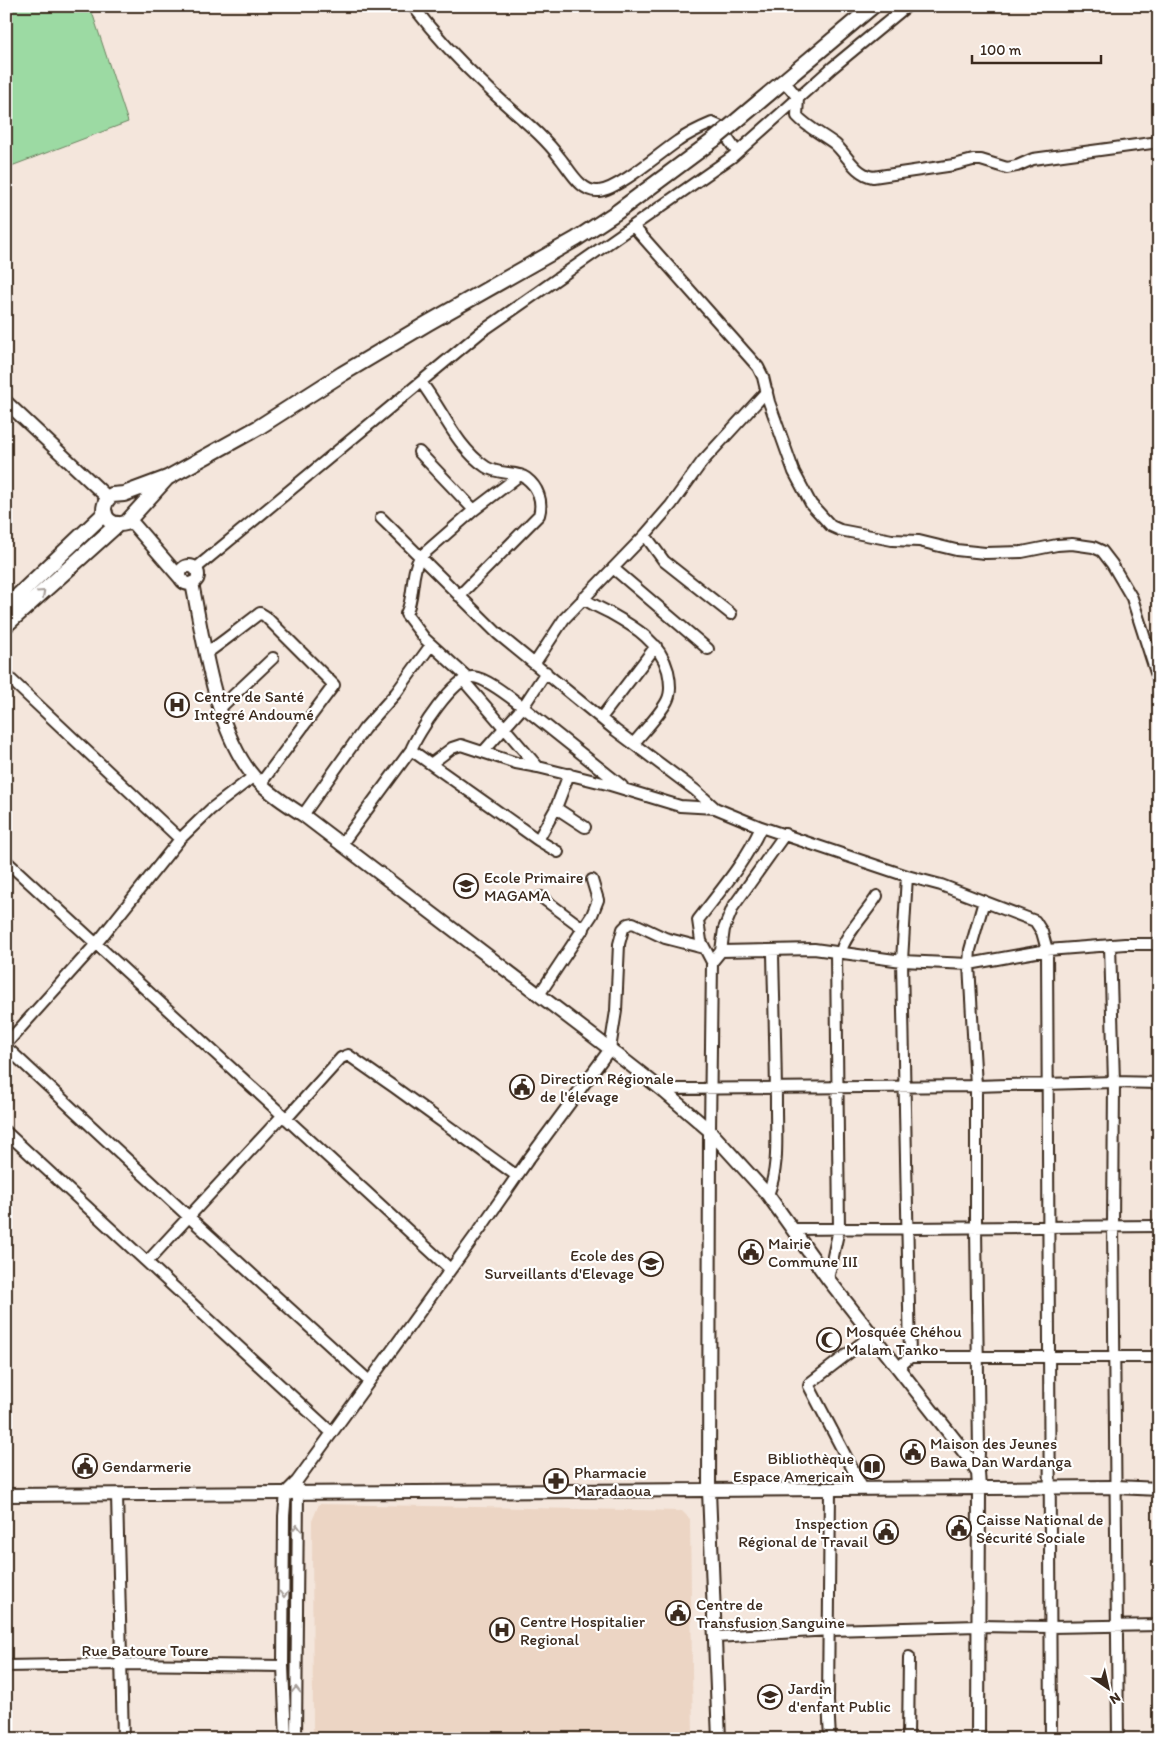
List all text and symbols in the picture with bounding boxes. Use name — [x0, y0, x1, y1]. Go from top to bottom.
scale bar — [972, 32, 1101, 64]
text: 100 m — [980, 41, 1022, 59]
one-way arrow — [37, 589, 46, 598]
place label: Centre de Santé Integré Andoumé — [194, 687, 314, 724]
hospital icon: Centre de Santé Integré Andoumé — [164, 692, 190, 718]
place label: Ecole Primaire MAGAMA — [484, 868, 584, 905]
school or university icon: Ecole Primaire MAGAMA — [453, 873, 479, 899]
place label: Direction Régionale de l'élevage — [540, 1069, 674, 1106]
public building icon: Direction Régionale de l'élevage — [509, 1074, 535, 1100]
place label: Mairie Commune III — [768, 1234, 858, 1271]
public building icon: Mairie Commune III — [738, 1239, 764, 1265]
place label: Ecole des Surveillants d'Elevage — [484, 1246, 634, 1283]
school or university icon: Ecole des Surveillants d'Elevage — [638, 1251, 664, 1277]
place label: Mosquée Chéhou Malam Tanko — [846, 1322, 962, 1359]
mosque icon: Mosquée Chéhou Malam Tanko — [816, 1327, 842, 1353]
place label: Maison des Jeunes Bawa Dan Wardanga — [930, 1434, 1072, 1471]
public building icon: Maison des Jeunes Bawa Dan Wardanga — [900, 1439, 926, 1465]
place label: Bibliothèque Espace Americain — [733, 1449, 854, 1486]
public building icon: Gendarmerie — [72, 1453, 98, 1479]
library icon: Bibliothèque Espace Americain — [859, 1454, 885, 1480]
place label: Gendarmerie — [102, 1457, 191, 1476]
place label: Pharmacie Maradaoua — [574, 1463, 652, 1500]
pharmacy icon: Pharmacie Maradaoua — [543, 1468, 569, 1494]
place label: Caisse National de Sécurité Sociale — [976, 1510, 1103, 1547]
place label: Inspection Régional de Travail — [738, 1514, 868, 1551]
public building icon: Caisse National de Sécurité Sociale — [946, 1515, 972, 1541]
public building icon: Inspection Régional de Travail — [873, 1519, 899, 1545]
one-way arrow — [292, 1523, 302, 1531]
one-way arrow — [279, 1590, 289, 1598]
place label: Centre de Transfusion Sanguine — [696, 1595, 845, 1632]
public building icon: Centre de Transfusion Sanguine — [665, 1600, 691, 1626]
place label: Centre Hospitalier Regional — [520, 1612, 645, 1649]
hospital icon: Centre Hospitalier Regional — [489, 1617, 515, 1643]
street label: Rue Batoure Toure — [82, 1641, 209, 1660]
north arrow — [1082, 1662, 1132, 1712]
place label: Jardin d'enfant Public — [788, 1679, 891, 1716]
school or university icon: Jardin d'enfant Public — [757, 1684, 783, 1710]
one-way arrow — [291, 1686, 301, 1694]
text: N — [1106, 1689, 1124, 1708]

